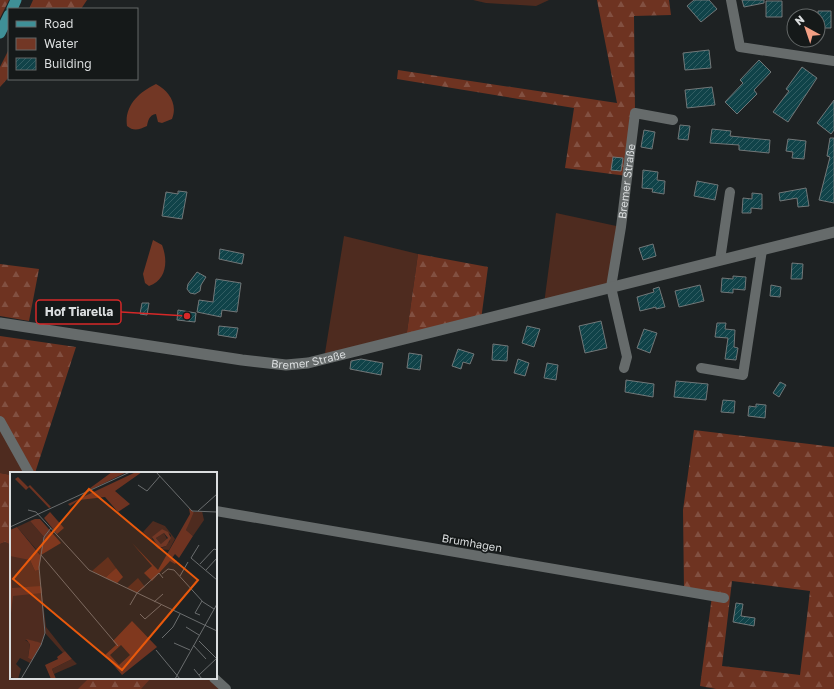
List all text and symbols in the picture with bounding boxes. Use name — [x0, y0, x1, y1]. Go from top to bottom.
legend — [8, 8, 138, 80]
north arrow — [786, 8, 826, 48]
text: N — [792, 12, 807, 28]
text: Road — [44, 16, 73, 31]
text: Water — [44, 36, 78, 51]
text: Building — [44, 56, 92, 71]
street label: Bremer Straße — [615, 143, 637, 220]
callout: Hof Tiarella — [36, 300, 121, 324]
text: Hof Tiarella — [45, 304, 113, 319]
street label: Bremer Straße — [271, 347, 347, 371]
inset map — [10, 472, 217, 679]
street label: Brumhagen — [441, 531, 503, 554]

